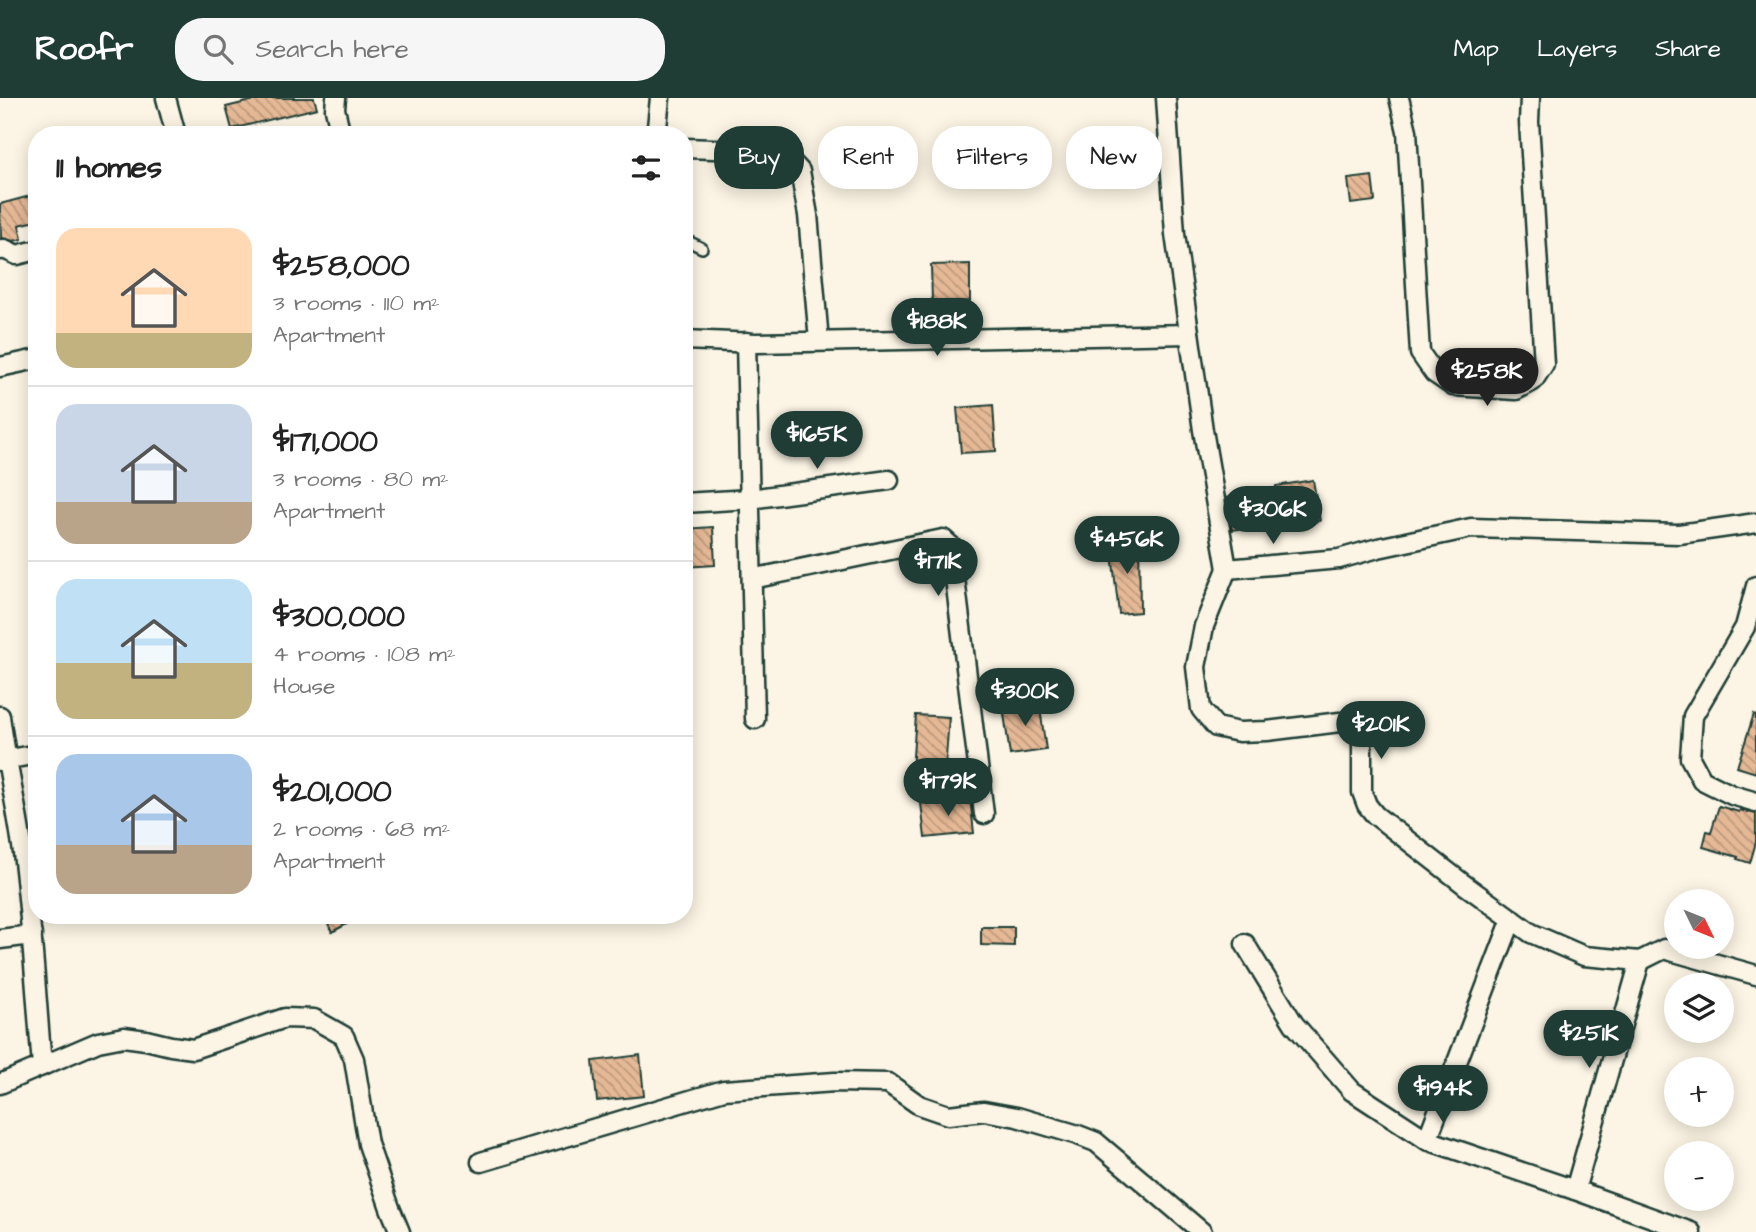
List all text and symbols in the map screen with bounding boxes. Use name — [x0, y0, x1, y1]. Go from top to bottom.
search box — [175, 18, 665, 81]
text: Roofr — [35, 26, 133, 72]
icon: search — [199, 30, 237, 68]
text: Search here — [255, 31, 409, 67]
text: Map — [1454, 32, 1499, 66]
text: Layers — [1537, 32, 1617, 66]
text: Share — [1655, 32, 1721, 66]
chip: Buy — [714, 126, 804, 189]
chip: Rent — [818, 126, 918, 189]
chip: Filters — [932, 126, 1052, 189]
chip: New — [1066, 126, 1162, 189]
text: 11 homes — [56, 147, 162, 189]
icon: filters — [627, 149, 665, 187]
text: $258,000 — [273, 245, 410, 287]
icon: home — [112, 256, 196, 340]
text: 3 rooms · 110 m² — [273, 287, 440, 319]
pin: $188K — [888, 299, 986, 358]
text: $188K — [907, 305, 967, 337]
text: Apartment — [273, 319, 385, 351]
pin: $258K — [1438, 348, 1536, 408]
text: $258K — [1451, 355, 1523, 387]
pin: $165K — [768, 412, 866, 471]
text: $165K — [787, 418, 847, 450]
text: $171,000 — [273, 421, 378, 463]
icon: home — [112, 432, 196, 516]
text: 3 rooms · 80 m² — [273, 463, 449, 495]
pin: $306K — [1224, 486, 1322, 546]
text: $306K — [1239, 493, 1307, 525]
text: Apartment — [273, 495, 385, 527]
pin: $456K — [1078, 517, 1176, 576]
text: $456K — [1090, 523, 1164, 555]
pin: $171K — [889, 538, 987, 598]
text: $171K — [915, 545, 961, 577]
text: $300,000 — [273, 596, 405, 638]
icon: home — [112, 607, 196, 691]
text: 4 rooms · 108 m² — [273, 638, 456, 670]
pin: $300K — [976, 668, 1074, 728]
text: House — [273, 670, 336, 702]
text: $300K — [991, 675, 1059, 707]
pin: $201K — [1332, 702, 1430, 761]
text: $201K — [1352, 708, 1410, 740]
pin: $179K — [899, 758, 997, 818]
text: $179K — [920, 765, 976, 797]
text: $201,000 — [273, 771, 392, 813]
icon: home — [112, 782, 196, 866]
text: 2 rooms · 68 m² — [273, 813, 450, 845]
text: Apartment — [273, 845, 385, 877]
north arrow — [1664, 889, 1734, 959]
map controls — [1664, 889, 1734, 1211]
button: layers — [1664, 973, 1734, 1043]
pin: $251K — [1540, 1010, 1638, 1070]
text: $251K — [1559, 1017, 1619, 1049]
button: + — [1664, 1057, 1734, 1127]
pin: $194K — [1394, 1066, 1492, 1125]
text: $194K — [1414, 1072, 1472, 1104]
button: − — [1664, 1141, 1734, 1211]

